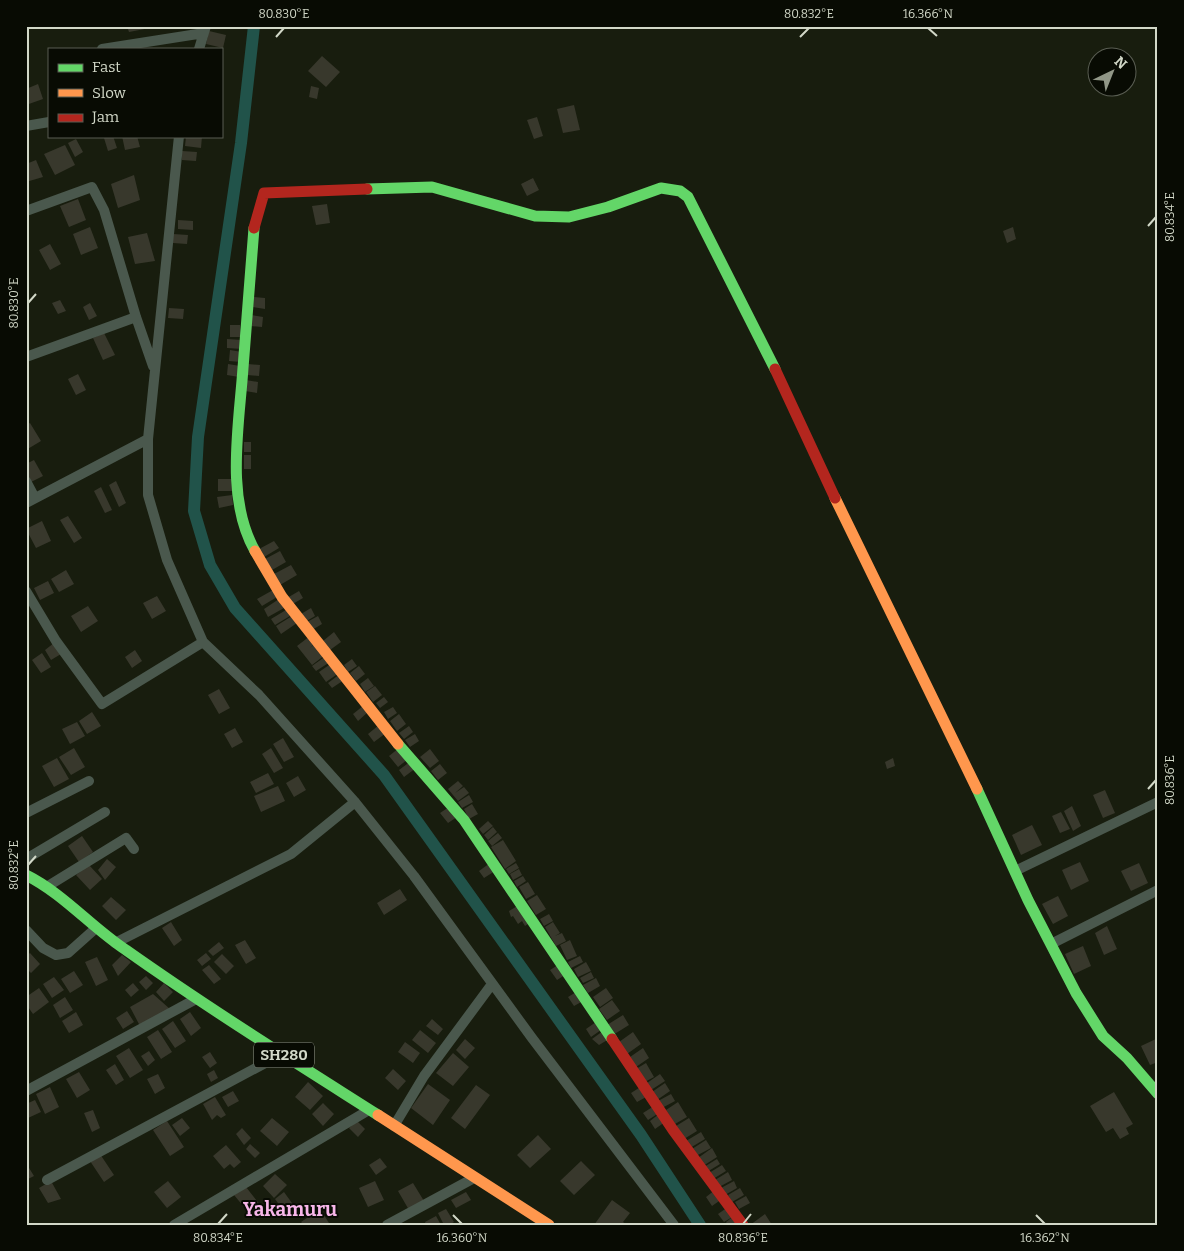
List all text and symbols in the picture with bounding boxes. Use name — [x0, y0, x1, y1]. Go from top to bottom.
text: 80.830°E — [259, 7, 309, 21]
text: 80.832°E — [784, 7, 834, 21]
text: 16.366°N — [903, 7, 953, 21]
legend — [48, 48, 222, 138]
north arrow — [1086, 48, 1136, 98]
text: N — [1111, 53, 1130, 73]
text: Fast — [92, 58, 121, 76]
text: Slow — [92, 84, 127, 102]
text: Jam — [91, 108, 120, 126]
text: 80.834°E — [1163, 192, 1177, 242]
text: 80.830°E — [7, 278, 21, 328]
text: 80.836°E — [1163, 755, 1177, 805]
text: 80.832°E — [7, 840, 21, 890]
road number: SH280 — [254, 1042, 314, 1068]
district label: Yakamuru — [243, 1198, 337, 1221]
text: 80.834°E — [193, 1231, 243, 1245]
text: 16.360°N — [437, 1231, 488, 1245]
text: 80.836°E — [718, 1231, 768, 1245]
text: 16.362°N — [1020, 1231, 1070, 1245]

